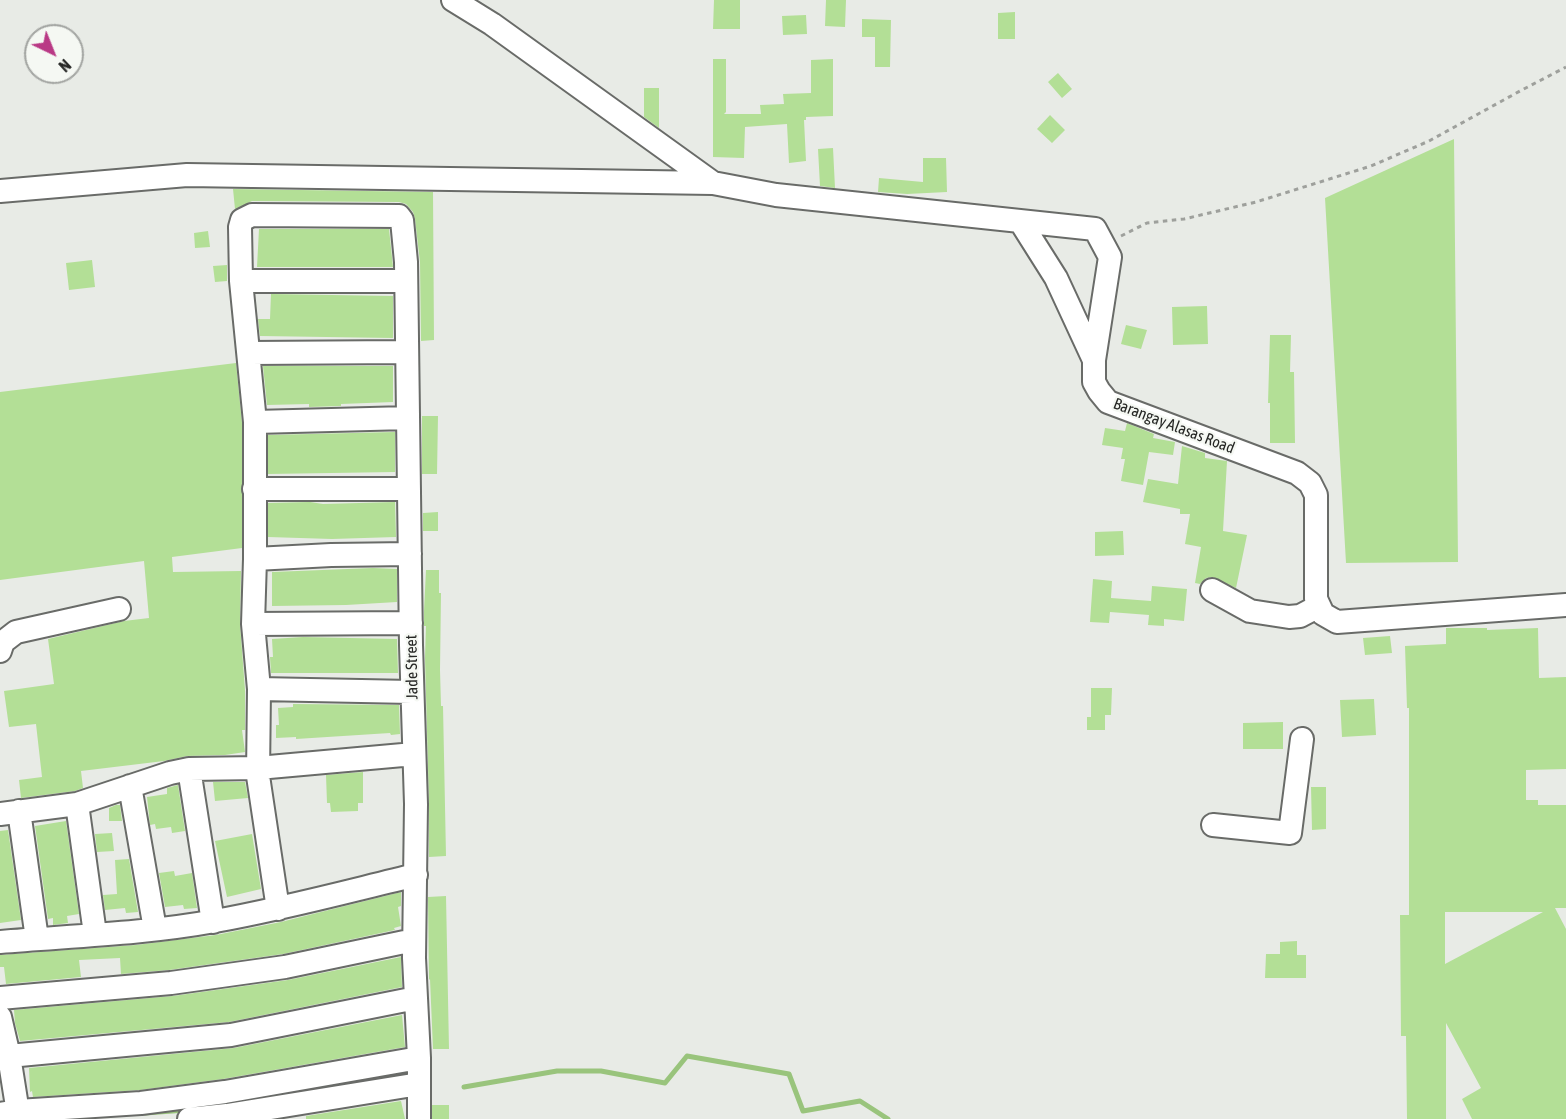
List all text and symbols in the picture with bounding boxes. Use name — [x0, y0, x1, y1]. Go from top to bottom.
north arrow — [24, 24, 84, 84]
text: N — [55, 56, 75, 76]
street label: Barangay Alasas Road — [1111, 394, 1237, 458]
street label: Jade Street — [402, 634, 422, 700]

